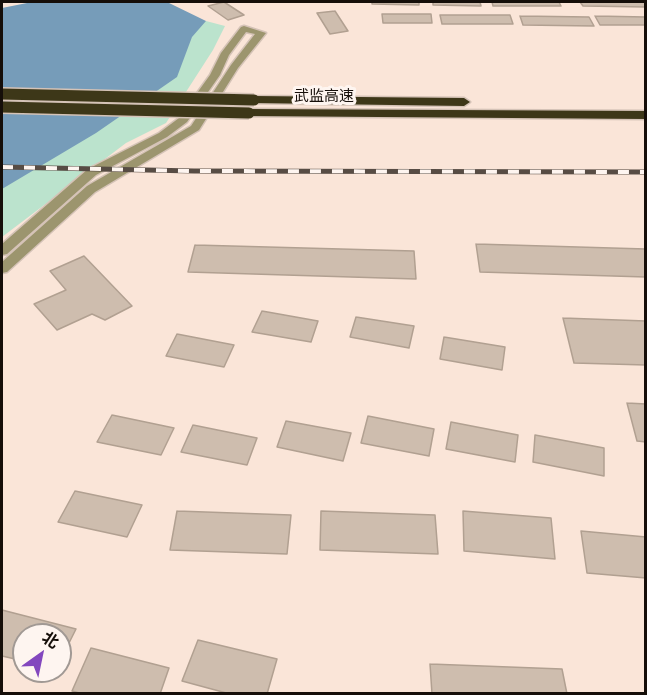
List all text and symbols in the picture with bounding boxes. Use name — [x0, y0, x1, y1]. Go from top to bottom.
street label: 武监高速 — [294, 88, 354, 106]
north arrow — [12, 623, 72, 683]
text: 北 — [39, 627, 63, 652]

